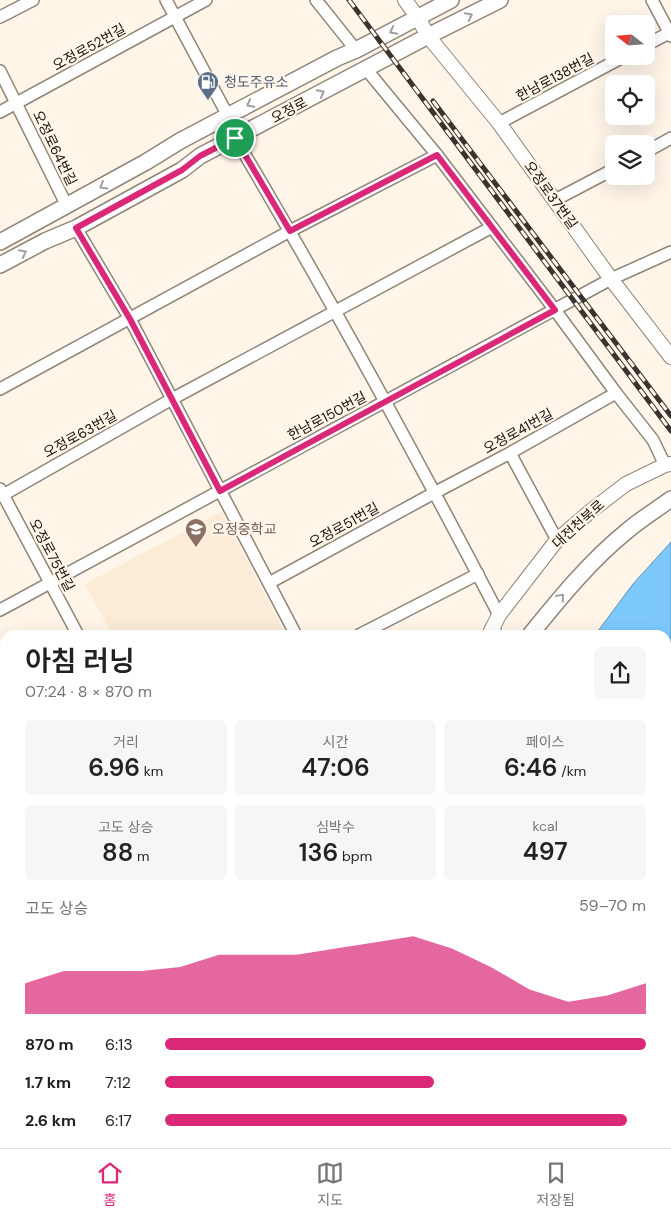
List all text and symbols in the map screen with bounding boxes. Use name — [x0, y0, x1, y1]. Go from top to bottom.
one-way arrow — [464, 11, 473, 22]
north arrow — [605, 15, 655, 65]
map controls — [605, 15, 655, 185]
street label: 오정로52번길 — [49, 20, 129, 74]
one-way arrow — [389, 25, 398, 35]
street label: 한남로138번길 — [513, 49, 597, 105]
fuel station icon: 청도주유소 — [196, 70, 220, 101]
place label: 청도주유소 — [224, 73, 289, 91]
button: locate — [605, 75, 655, 125]
one-way arrow — [316, 89, 325, 99]
street label: 오정로 — [268, 93, 310, 127]
one-way arrow — [247, 98, 256, 108]
street label: 오정로64번길 — [29, 107, 81, 189]
pin — [214, 117, 256, 159]
icon: arrive — [221, 124, 249, 152]
button: layers — [605, 135, 655, 185]
street label: 오정로37번길 — [520, 157, 582, 233]
one-way arrow — [100, 179, 109, 189]
one-way arrow — [17, 249, 26, 259]
street label: 한남로150번길 — [284, 388, 370, 444]
street label: 오정로41번길 — [480, 404, 556, 458]
street label: 오정로63번길 — [40, 406, 120, 462]
street label: 대전천북로 — [548, 496, 608, 552]
street label: 오정로51번길 — [306, 498, 382, 552]
street label: 오정로75번길 — [25, 515, 79, 595]
school or university icon: 오정중학교 — [184, 517, 208, 548]
place label: 오정중학교 — [212, 520, 277, 538]
one-way arrow — [555, 594, 564, 603]
text: 아침 러닝 — [25, 643, 135, 680]
button: share — [594, 647, 646, 699]
text: 07:24 · 8 × 870 m — [25, 681, 152, 702]
text: 거리 — [113, 733, 139, 751]
text: 시간 — [323, 733, 348, 751]
text: 페이스 — [526, 733, 564, 751]
text: 6.96 — [88, 751, 140, 784]
text: 47:06 — [301, 751, 370, 784]
text: 6:46 — [504, 751, 558, 784]
text: km — [140, 762, 163, 780]
text: /km — [558, 762, 586, 780]
text: kcal — [533, 817, 558, 835]
text: 고도 상승 — [98, 818, 153, 836]
text: 심박수 — [316, 818, 355, 836]
text: 497 — [523, 835, 568, 868]
text: 88 — [102, 836, 133, 869]
text: 136 — [299, 836, 338, 869]
text: m — [133, 847, 150, 865]
text: bpm — [338, 847, 372, 865]
text: 59–70 m — [579, 895, 646, 916]
text: 고도 상승 — [25, 898, 88, 919]
text: 870 m — [25, 1034, 74, 1055]
text: 6:13 — [105, 1034, 133, 1055]
text: 1.7 km — [25, 1072, 71, 1093]
text: 7:12 — [105, 1072, 131, 1093]
text: 2.6 km — [25, 1110, 76, 1131]
text: 6:17 — [105, 1110, 132, 1131]
tab: 홈 — [96, 1159, 124, 1209]
tab: 지도 — [316, 1159, 344, 1209]
tab: 저장됨 — [536, 1159, 575, 1209]

